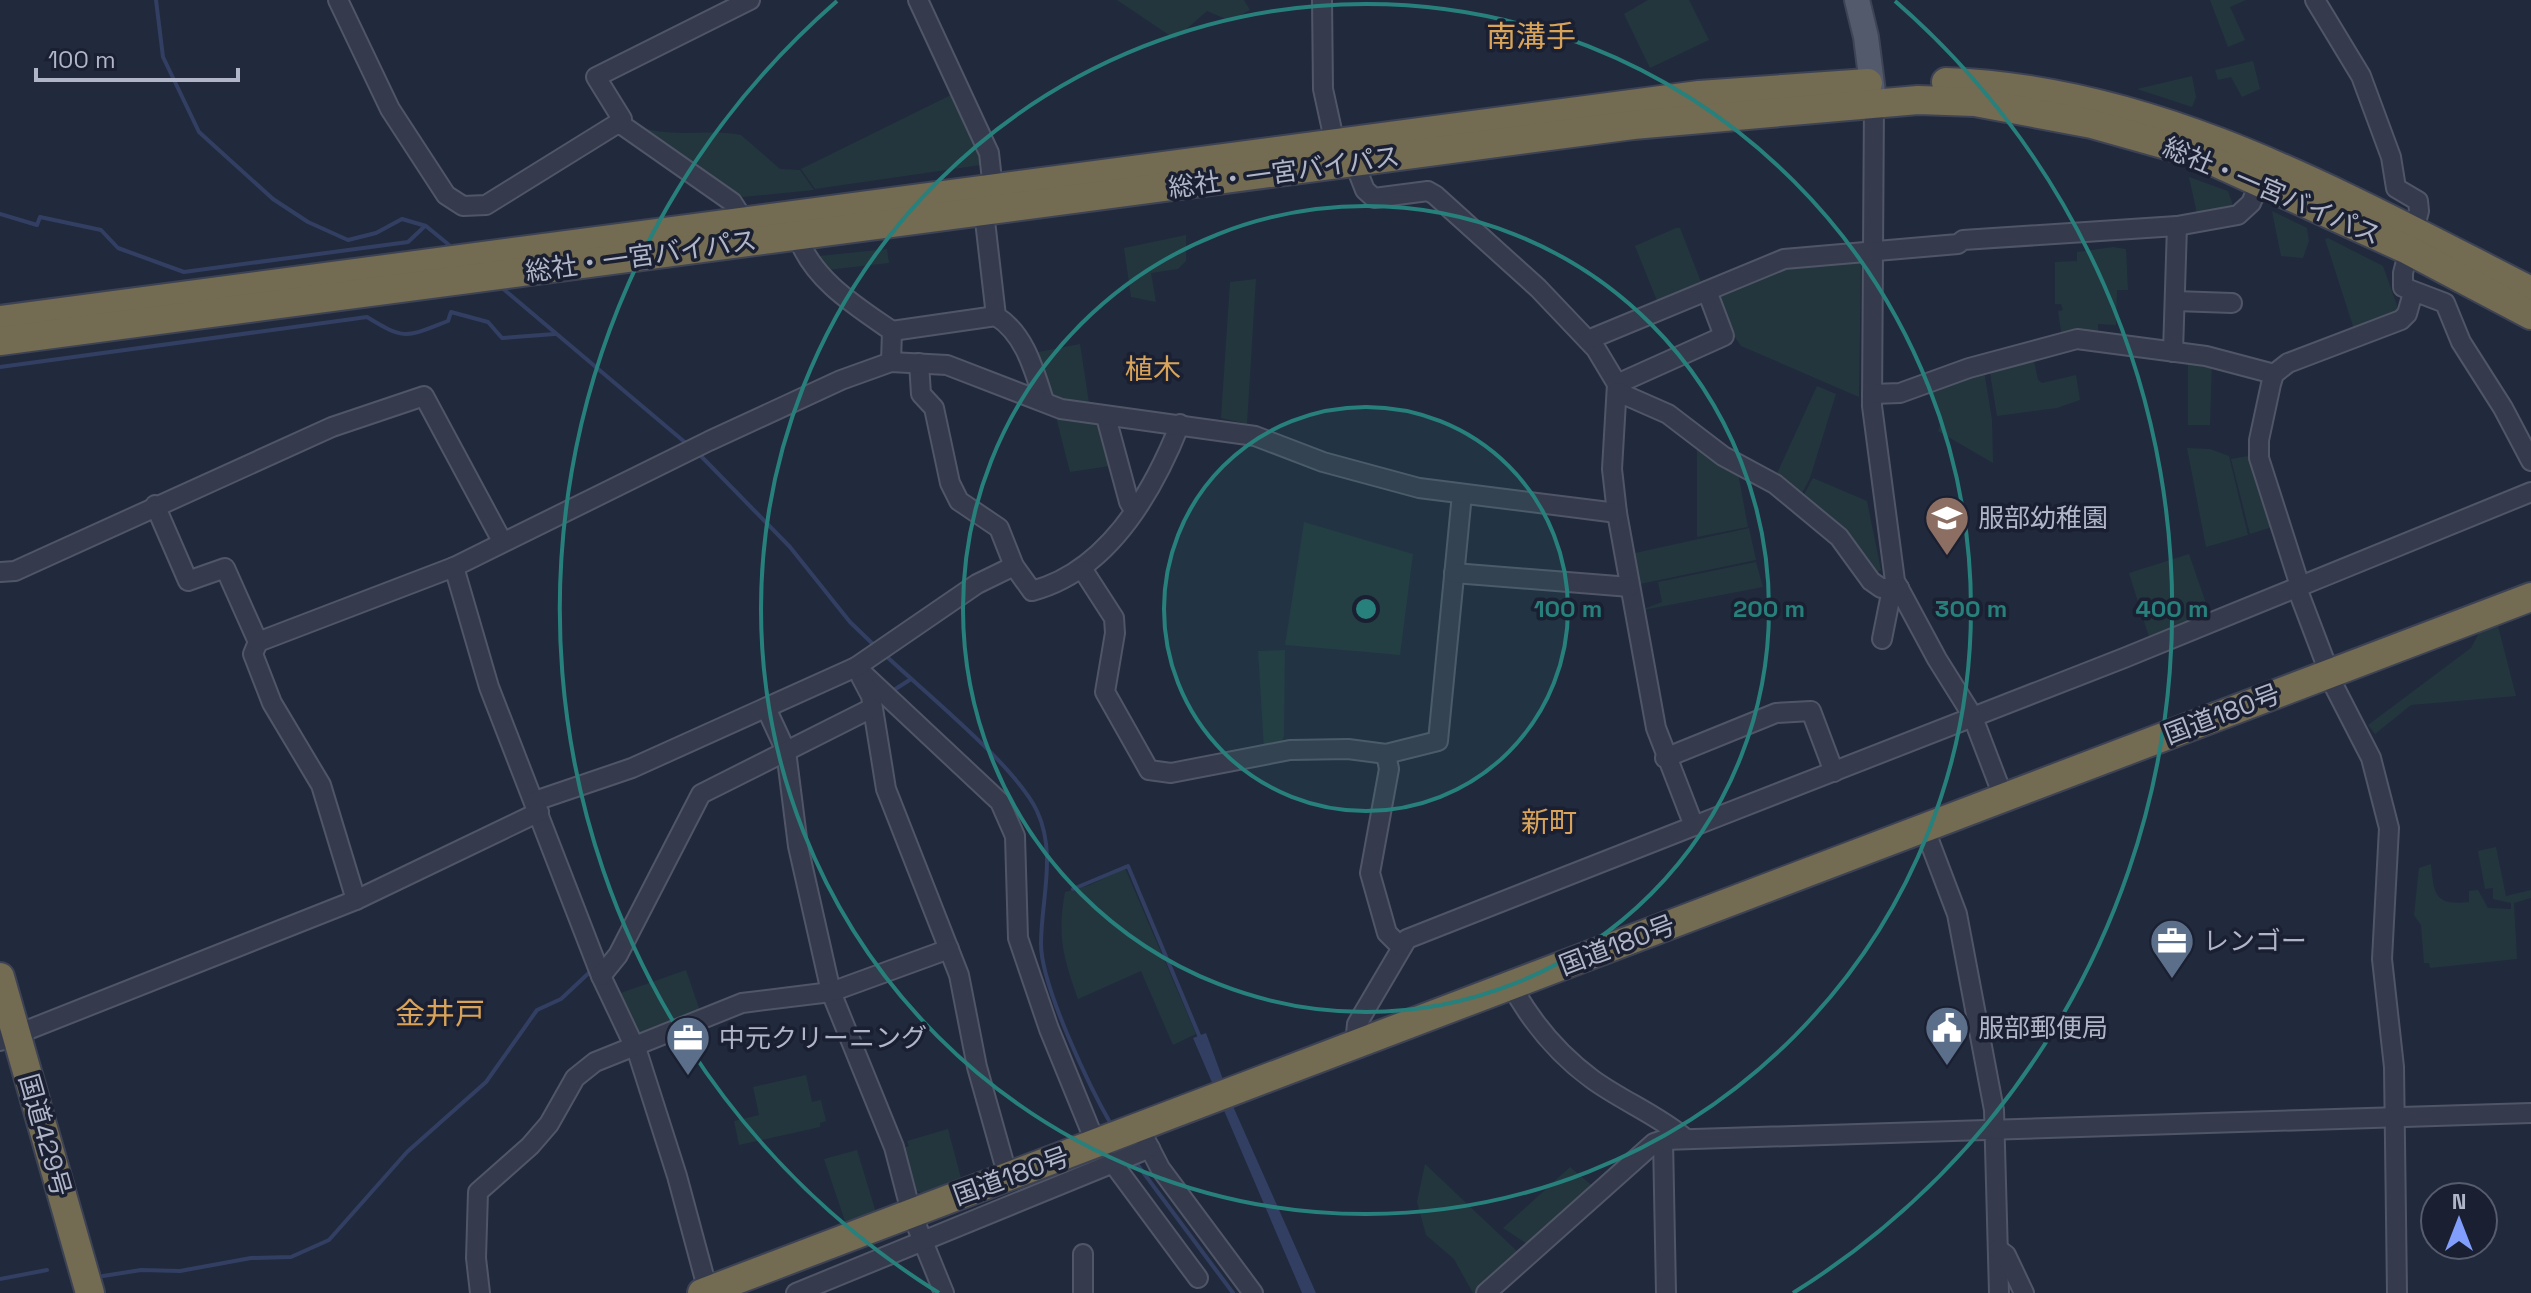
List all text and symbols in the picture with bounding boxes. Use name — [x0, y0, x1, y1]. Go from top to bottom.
district label: 南溝手 — [1486, 17, 1576, 56]
scale bar — [36, 32, 238, 82]
text: 100 m — [48, 44, 116, 75]
street label: 総社・一宮バイパス — [2158, 130, 2386, 252]
street label: 総社・一宮バイパス — [1166, 139, 1402, 205]
street label: 総社・一宮バイパス — [523, 223, 759, 289]
district label: 植木 — [1125, 351, 1181, 387]
school or university icon: 服部幼稚園 — [1923, 494, 1971, 557]
place label: 服部幼稚園 — [1978, 501, 2108, 535]
text: 100 m — [1534, 593, 1602, 624]
text: 200 m — [1733, 593, 1805, 624]
text: 300 m — [1935, 593, 2007, 624]
text: 400 m — [2136, 593, 2208, 624]
centre of rings — [1352, 595, 1380, 623]
street label: 国道180号 — [2159, 676, 2285, 752]
district label: 新町 — [1521, 804, 1577, 840]
street label: 国道180号 — [1554, 907, 1680, 983]
office icon: レンゴー — [2148, 917, 2196, 980]
place label: レンゴー — [2203, 924, 2307, 958]
district label: 金井戸 — [395, 994, 485, 1033]
public building icon: 服部郵便局 — [1923, 1004, 1971, 1067]
place label: 服部郵便局 — [1978, 1011, 2108, 1045]
office icon: 中元クリーニング — [664, 1014, 712, 1077]
place label: 中元クリーニング — [719, 1021, 927, 1055]
street label: 国道429号 — [11, 1070, 79, 1200]
street label: 国道180号 — [948, 1139, 1074, 1213]
north arrow — [2419, 1181, 2499, 1261]
text: N — [2452, 1187, 2466, 1215]

